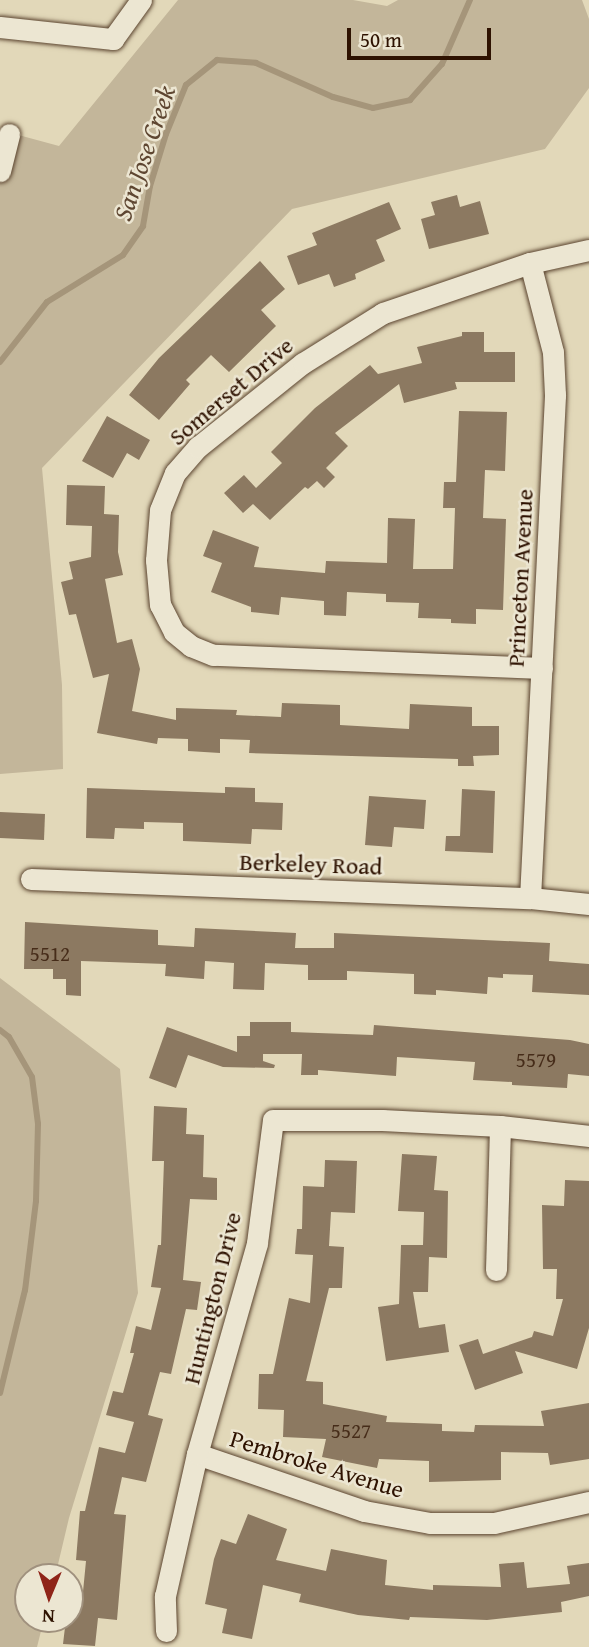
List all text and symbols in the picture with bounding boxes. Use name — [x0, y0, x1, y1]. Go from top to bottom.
scale bar — [351, 14, 494, 58]
text: 50 m — [360, 24, 402, 55]
water label: San Jose Creek — [106, 81, 182, 225]
street label: Somerset Drive — [163, 331, 299, 451]
street label: Princeton Avenue — [501, 488, 539, 668]
street label: Berkeley Road — [239, 847, 383, 881]
house number: 5512 — [30, 941, 70, 967]
house number: 5579 — [516, 1047, 556, 1073]
street label: Huntington Drive — [177, 1209, 247, 1387]
house number: 5527 — [331, 1418, 371, 1444]
street label: Pembroke Avenue — [227, 1424, 407, 1504]
north arrow — [14, 1563, 84, 1633]
text: N — [42, 1603, 55, 1631]

